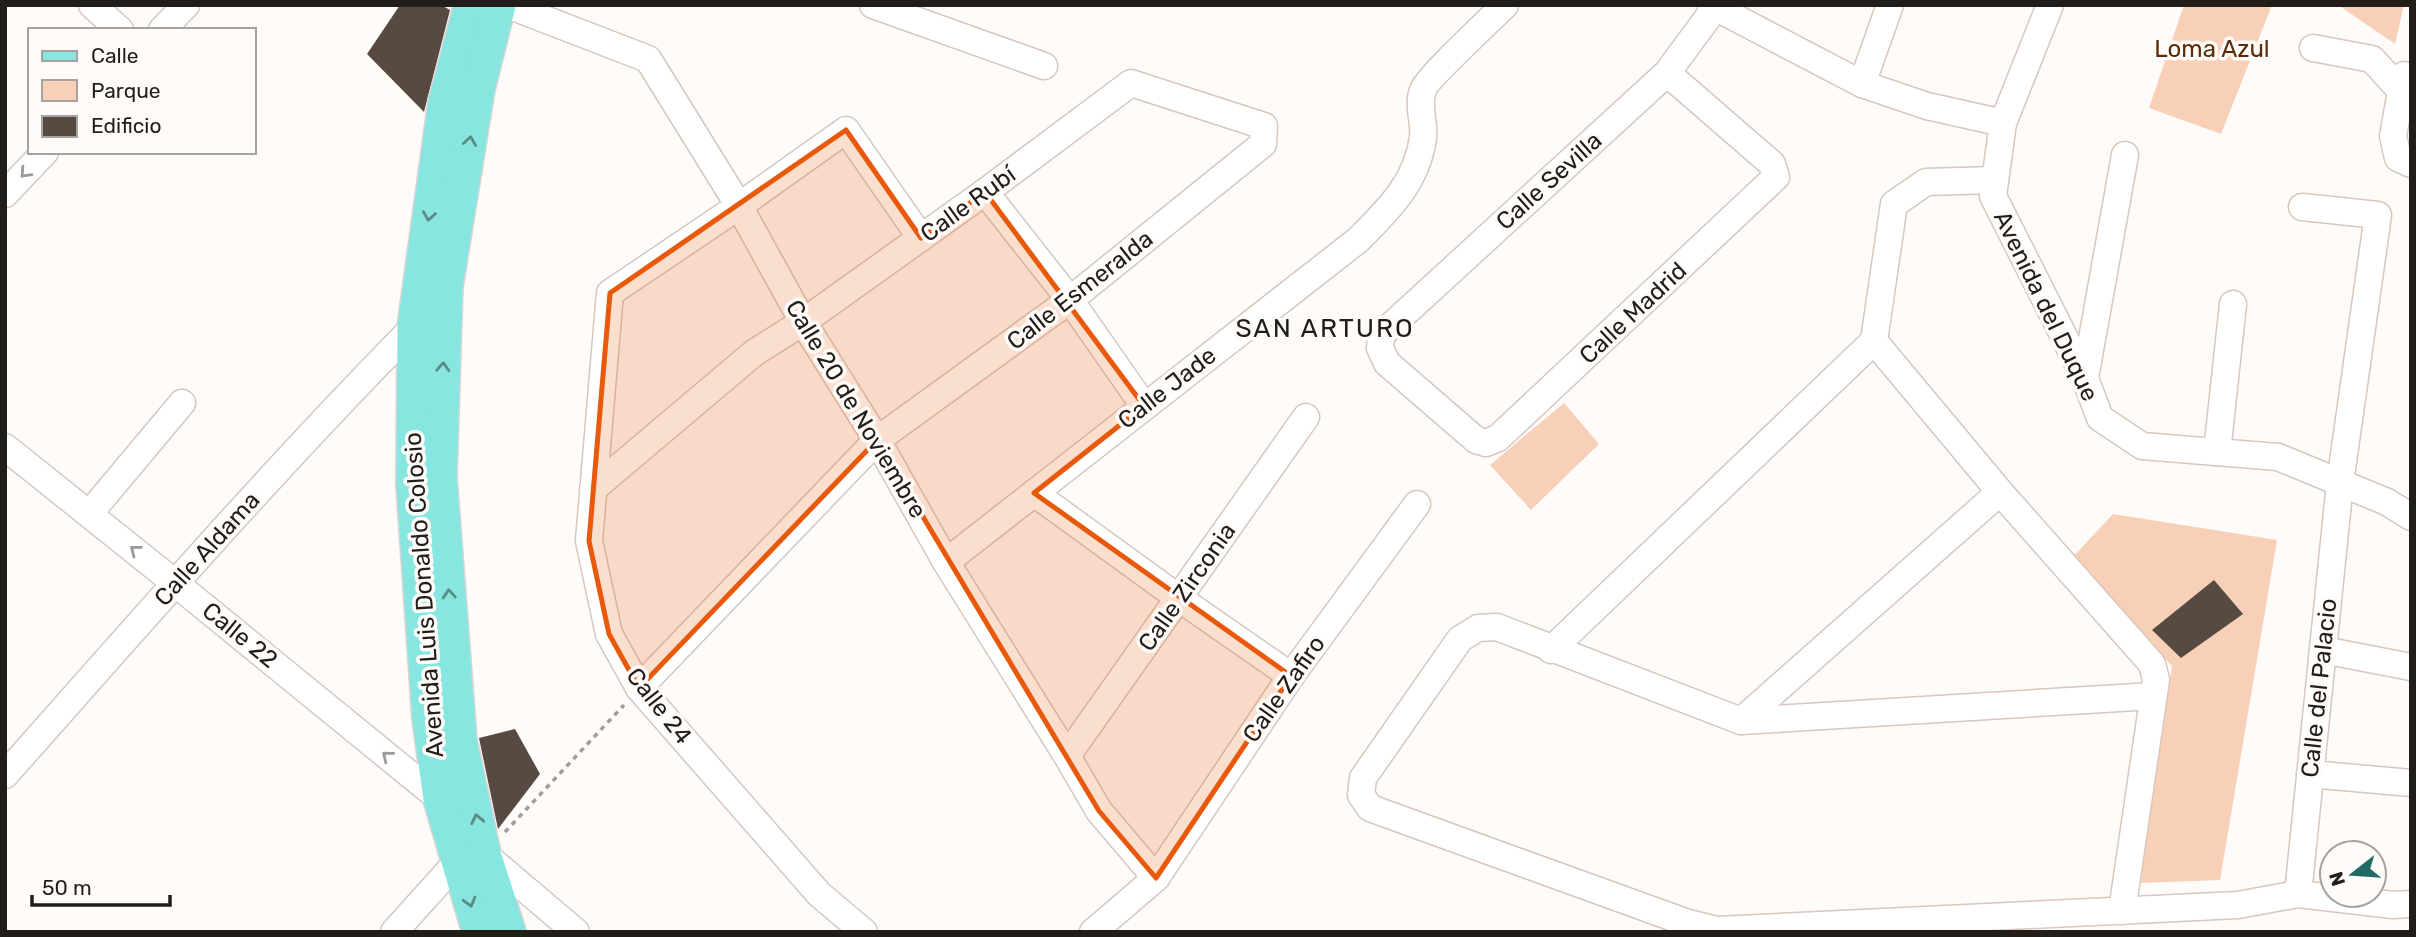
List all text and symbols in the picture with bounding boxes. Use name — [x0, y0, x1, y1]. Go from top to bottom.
legend — [28, 28, 256, 154]
park label: Loma Azul — [2154, 35, 2270, 63]
text: Calle — [91, 43, 139, 68]
text: Parque — [91, 78, 161, 103]
text: Edificio — [91, 113, 161, 138]
street label: Calle Sevilla — [1491, 126, 1607, 236]
one-way arrow — [462, 135, 477, 147]
street label: Calle Rubí — [915, 160, 1022, 248]
one-way arrow — [21, 165, 34, 178]
street label: Avenida del Duque — [1988, 206, 2104, 406]
one-way arrow — [422, 210, 437, 222]
street label: Calle Esmeralda — [1002, 224, 1158, 356]
street label: Calle Madrid — [1574, 256, 1692, 370]
street label: Calle 20 de Noviembre — [780, 295, 932, 523]
district label: SAN ARTURO — [1235, 313, 1415, 344]
street label: Calle Jade — [1113, 341, 1221, 435]
one-way arrow — [436, 361, 451, 372]
street label: Avenida Luis Donaldo Colosio — [399, 431, 449, 759]
street label: Calle Aldama — [149, 486, 265, 612]
street label: Calle Zirconia — [1133, 518, 1241, 656]
one-way arrow — [130, 546, 142, 559]
one-way arrow — [441, 588, 456, 599]
street label: Calle 22 — [197, 596, 283, 674]
street label: Calle del Palacio — [2296, 597, 2342, 779]
street label: Calle Zafiro — [1237, 630, 1331, 748]
street label: Calle 24 — [621, 662, 697, 750]
one-way arrow — [383, 752, 396, 764]
one-way arrow — [470, 813, 485, 825]
north arrow — [2318, 839, 2388, 909]
scale bar — [32, 864, 170, 908]
text: N — [2324, 869, 2350, 889]
text: 50 m — [42, 875, 92, 900]
one-way arrow — [462, 896, 477, 908]

